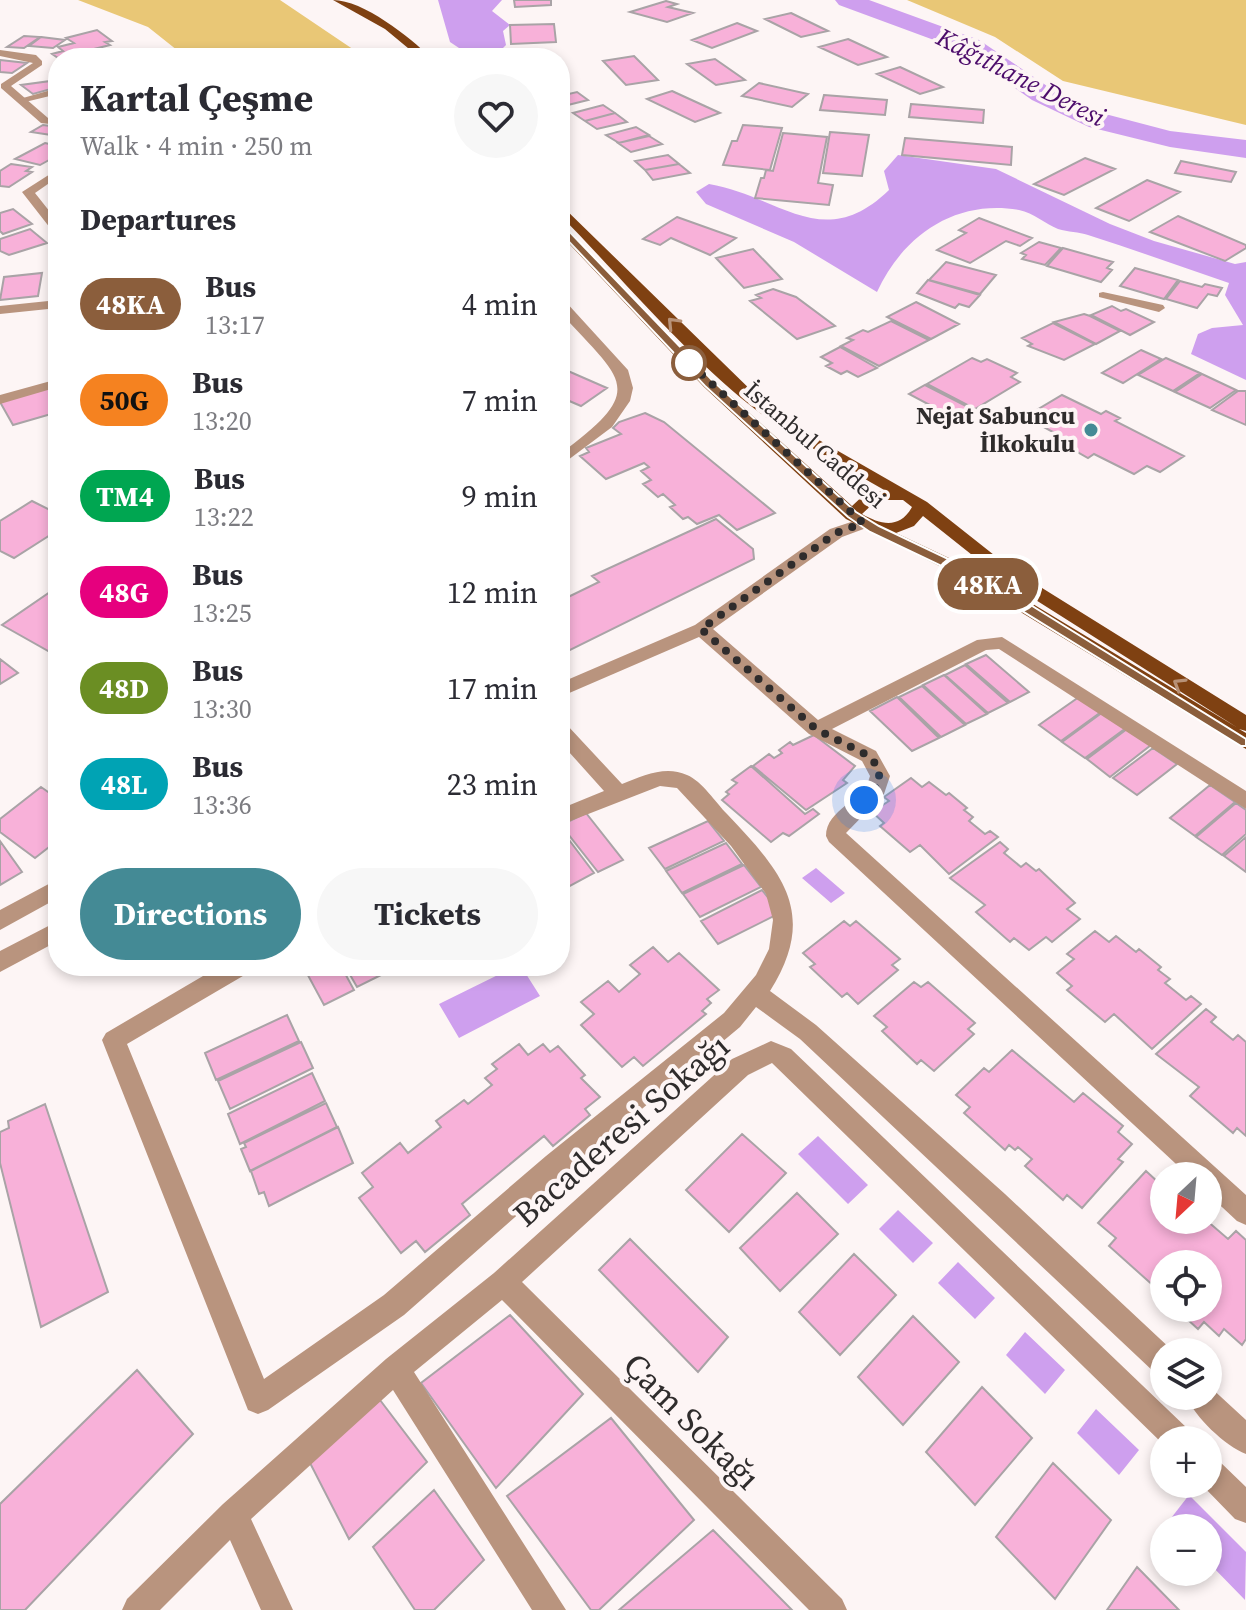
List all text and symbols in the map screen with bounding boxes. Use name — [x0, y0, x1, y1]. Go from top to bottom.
water label: Kâğıthane Deresi — [929, 18, 1112, 135]
text: Kartal Çeşme — [80, 72, 313, 124]
button: heart — [454, 74, 538, 158]
text: Walk · 4 min · 250 m — [80, 128, 313, 164]
text: Departures — [80, 199, 236, 240]
text: Bus — [205, 266, 256, 307]
text: 4 min — [462, 284, 538, 325]
text: 48KA — [96, 285, 165, 323]
text: 13:17 — [205, 307, 265, 343]
one-way arrow — [668, 318, 682, 332]
unlabelled marker — [672, 346, 706, 380]
text: Bus — [192, 362, 243, 403]
street label: İstanbul Caddesi — [737, 374, 893, 515]
text: 7 min — [462, 380, 538, 421]
text: 50G — [99, 381, 149, 419]
place label: Nejat Sabuncu İlkokulu — [916, 399, 1075, 460]
text: 13:20 — [192, 403, 252, 439]
marker: Nejat Sabuncu İlkokulu — [1082, 421, 1100, 439]
text: Bus — [194, 458, 245, 499]
text: 9 min — [462, 476, 538, 517]
text: TM4 — [96, 477, 154, 515]
text: 13:22 — [194, 499, 254, 535]
text: Bus — [192, 554, 243, 595]
line badge: 48KA — [932, 558, 1044, 610]
text: 48KA — [953, 565, 1023, 603]
text: 12 min — [447, 572, 538, 613]
text: 48G — [99, 573, 149, 611]
text: 13:25 — [192, 595, 252, 631]
text: Bus — [192, 650, 243, 691]
text: 17 min — [447, 668, 538, 709]
text: 48D — [99, 669, 149, 707]
one-way arrow — [1173, 678, 1188, 694]
text: 13:30 — [192, 691, 252, 727]
text: Bus — [192, 746, 243, 787]
text: 23 min — [447, 764, 538, 805]
text: 48L — [101, 765, 147, 803]
your location — [844, 780, 884, 820]
text: 13:36 — [192, 787, 252, 823]
button: Directions — [80, 868, 301, 960]
button: Tickets — [317, 868, 538, 960]
street label: Bacaderesi Sokağı — [503, 1023, 739, 1237]
north arrow — [1150, 1162, 1222, 1234]
map controls — [1150, 1162, 1222, 1586]
button: locate — [1150, 1250, 1222, 1322]
button: layers — [1150, 1338, 1222, 1410]
street label: Çam Sokağı — [613, 1342, 771, 1500]
button: + — [1150, 1426, 1222, 1498]
button: − — [1150, 1514, 1222, 1586]

